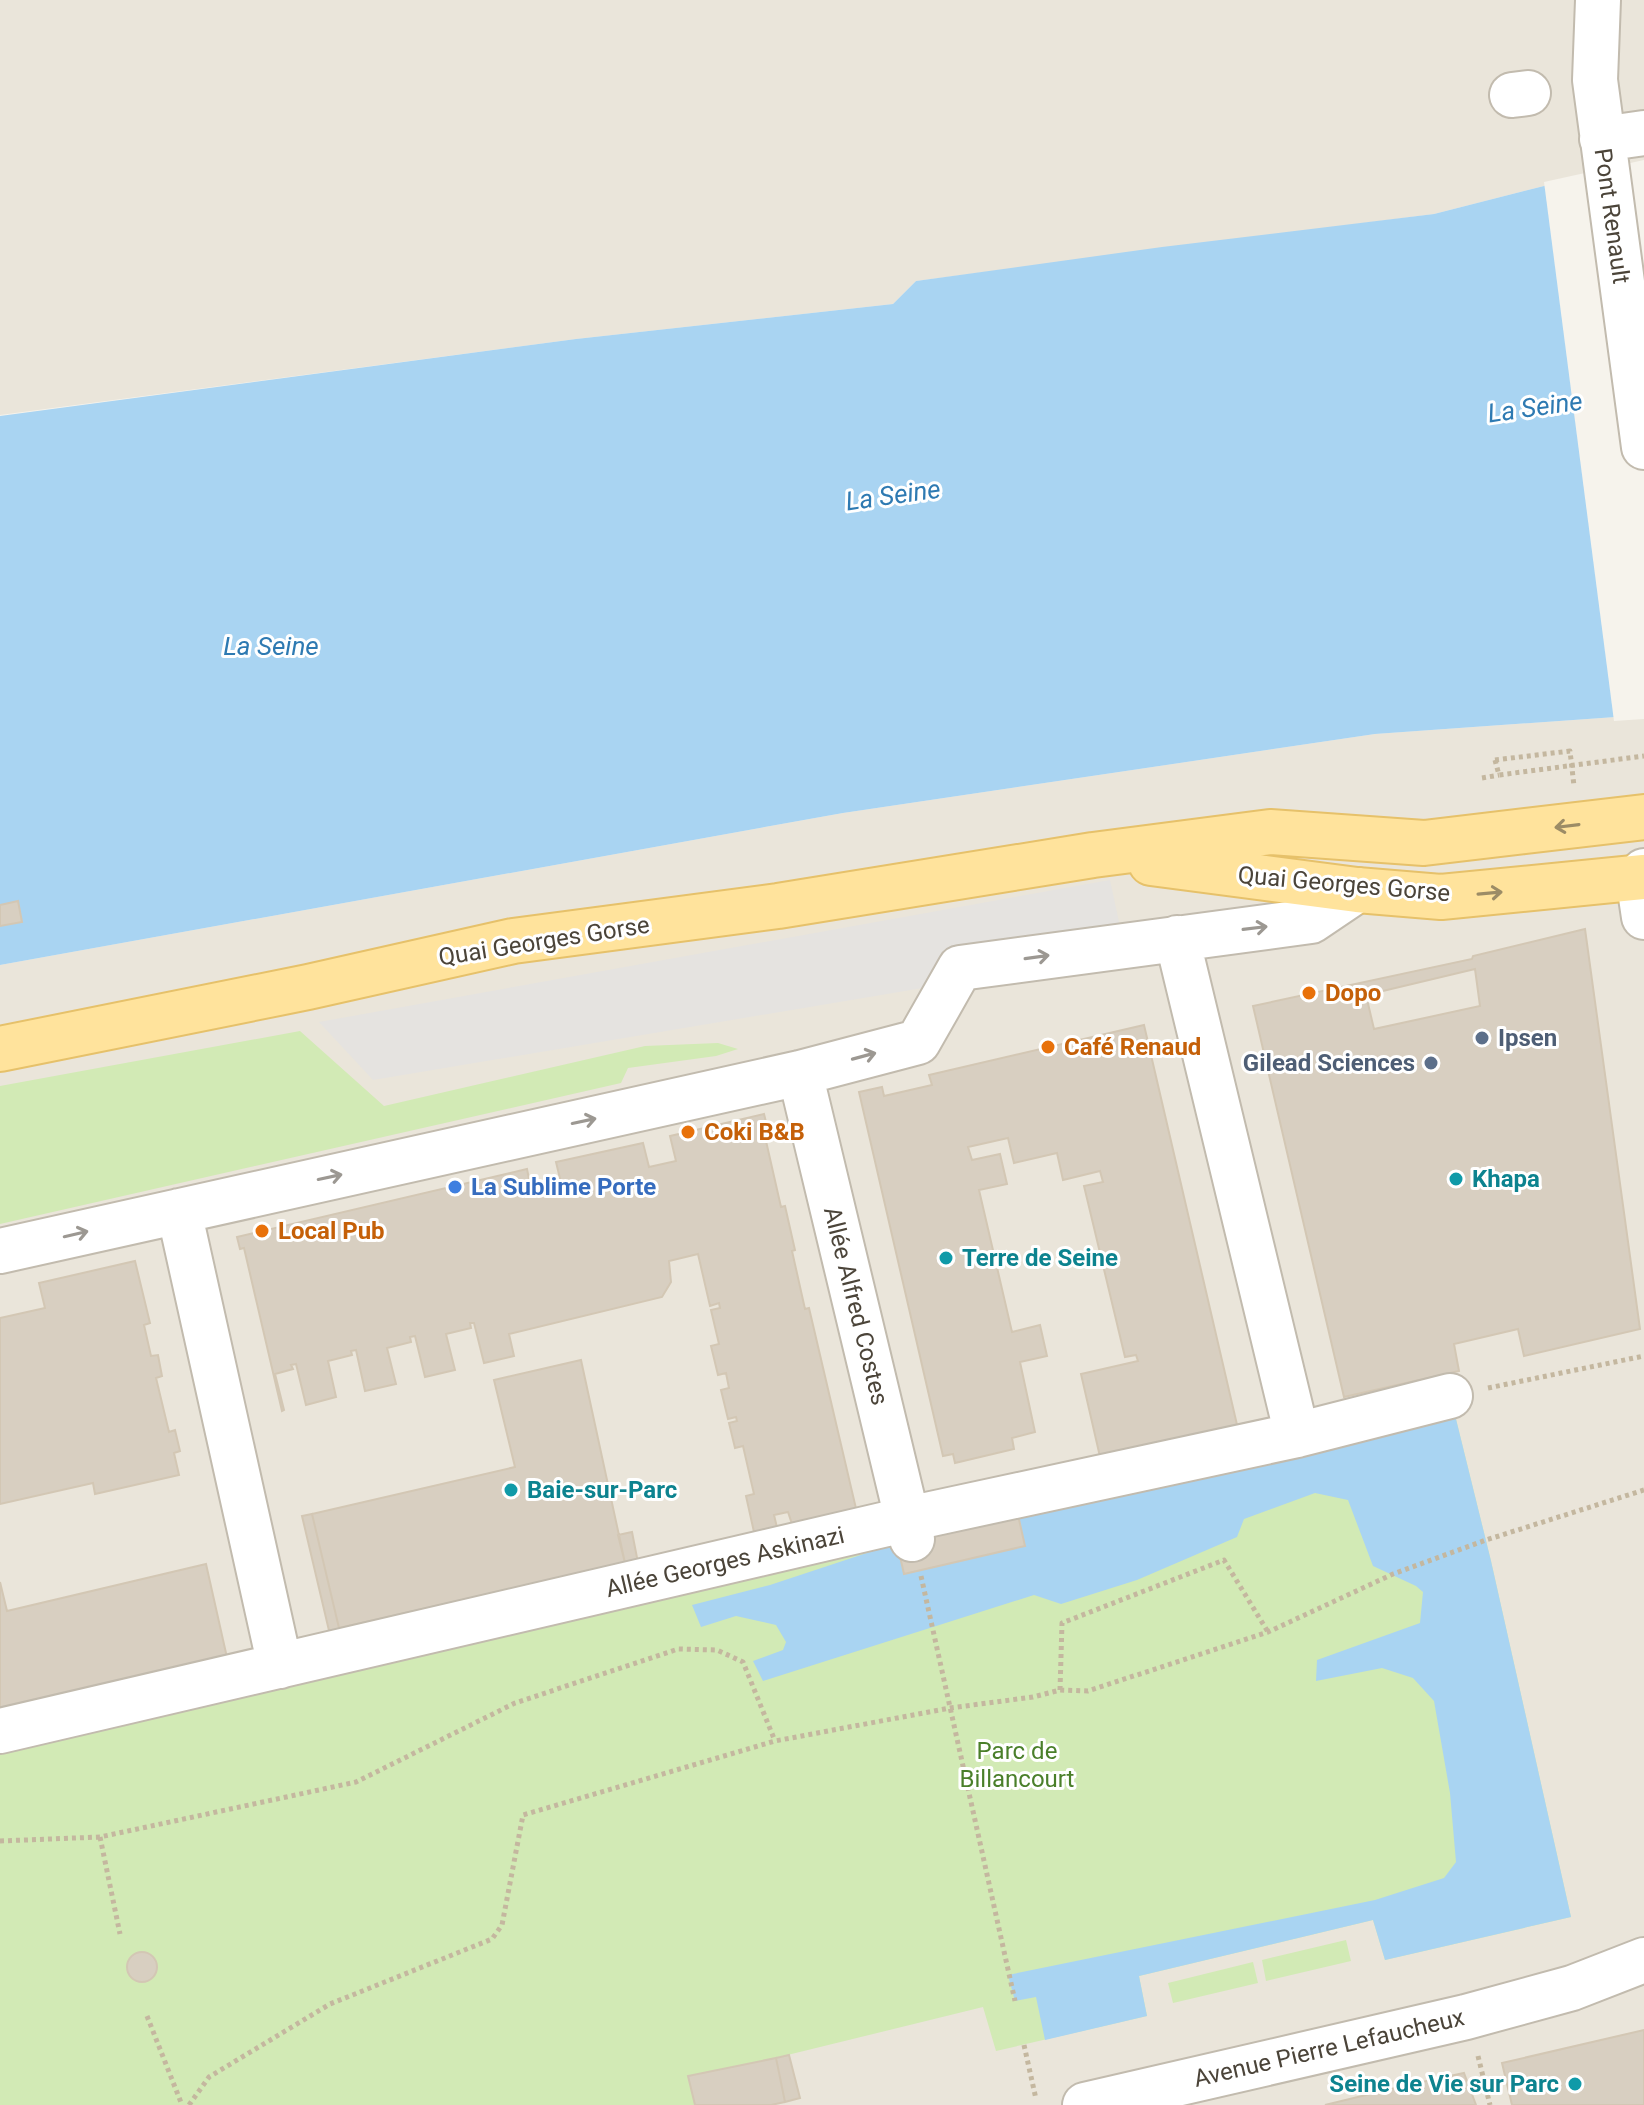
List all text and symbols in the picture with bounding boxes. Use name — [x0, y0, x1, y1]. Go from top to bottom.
street label: Pont Renault — [1589, 146, 1635, 286]
water label: La Seine — [1486, 386, 1584, 428]
water label: La Seine — [844, 474, 942, 516]
water label: La Seine — [223, 631, 319, 661]
one-way arrow — [1554, 819, 1580, 834]
street label: Quai Georges Gorse — [1237, 861, 1451, 907]
one-way arrow — [1476, 885, 1503, 900]
street label: Quai Georges Gorse — [437, 911, 651, 971]
one-way arrow — [1242, 920, 1267, 935]
one-way arrow — [1024, 949, 1049, 964]
place label: Dopo — [1325, 979, 1381, 1007]
marker: Dopo — [1300, 984, 1318, 1002]
place label: Ipsen — [1498, 1024, 1557, 1052]
marker: Ipsen — [1473, 1029, 1491, 1047]
place label: Café Renaud — [1064, 1033, 1201, 1061]
marker: Café Renaud — [1039, 1038, 1057, 1056]
one-way arrow — [851, 1048, 877, 1063]
place label: Gilead Sciences — [1243, 1049, 1415, 1077]
marker: Gilead Sciences — [1422, 1054, 1440, 1072]
one-way arrow — [570, 1113, 596, 1128]
place label: Coki B&B — [704, 1118, 805, 1146]
marker: Coki B&B — [679, 1123, 697, 1141]
place label: Khapa — [1472, 1165, 1540, 1193]
one-way arrow — [316, 1169, 342, 1184]
marker: Khapa — [1447, 1170, 1465, 1188]
place label: La Sublime Porte — [471, 1173, 656, 1201]
marker: La Sublime Porte — [446, 1178, 464, 1196]
street label: Allée Alfred Costes — [818, 1204, 894, 1408]
place label: Local Pub — [278, 1217, 385, 1245]
marker: Local Pub — [253, 1222, 271, 1240]
one-way arrow — [63, 1226, 88, 1241]
place label: Terre de Seine — [962, 1244, 1118, 1272]
marker: Terre de Seine — [937, 1249, 955, 1267]
place label: Baie-sur-Parc — [527, 1476, 677, 1504]
marker: Baie-sur-Parc — [502, 1481, 520, 1499]
street label: Allée Georges Askinazi — [603, 1521, 847, 1603]
park label: Parc de Billancourt — [960, 1737, 1075, 1793]
street label: Avenue Pierre Lefaucheux — [1191, 2003, 1467, 2093]
place label: Seine de Vie sur Parc — [1329, 2070, 1559, 2098]
marker: Seine de Vie sur Parc — [1566, 2075, 1584, 2093]

